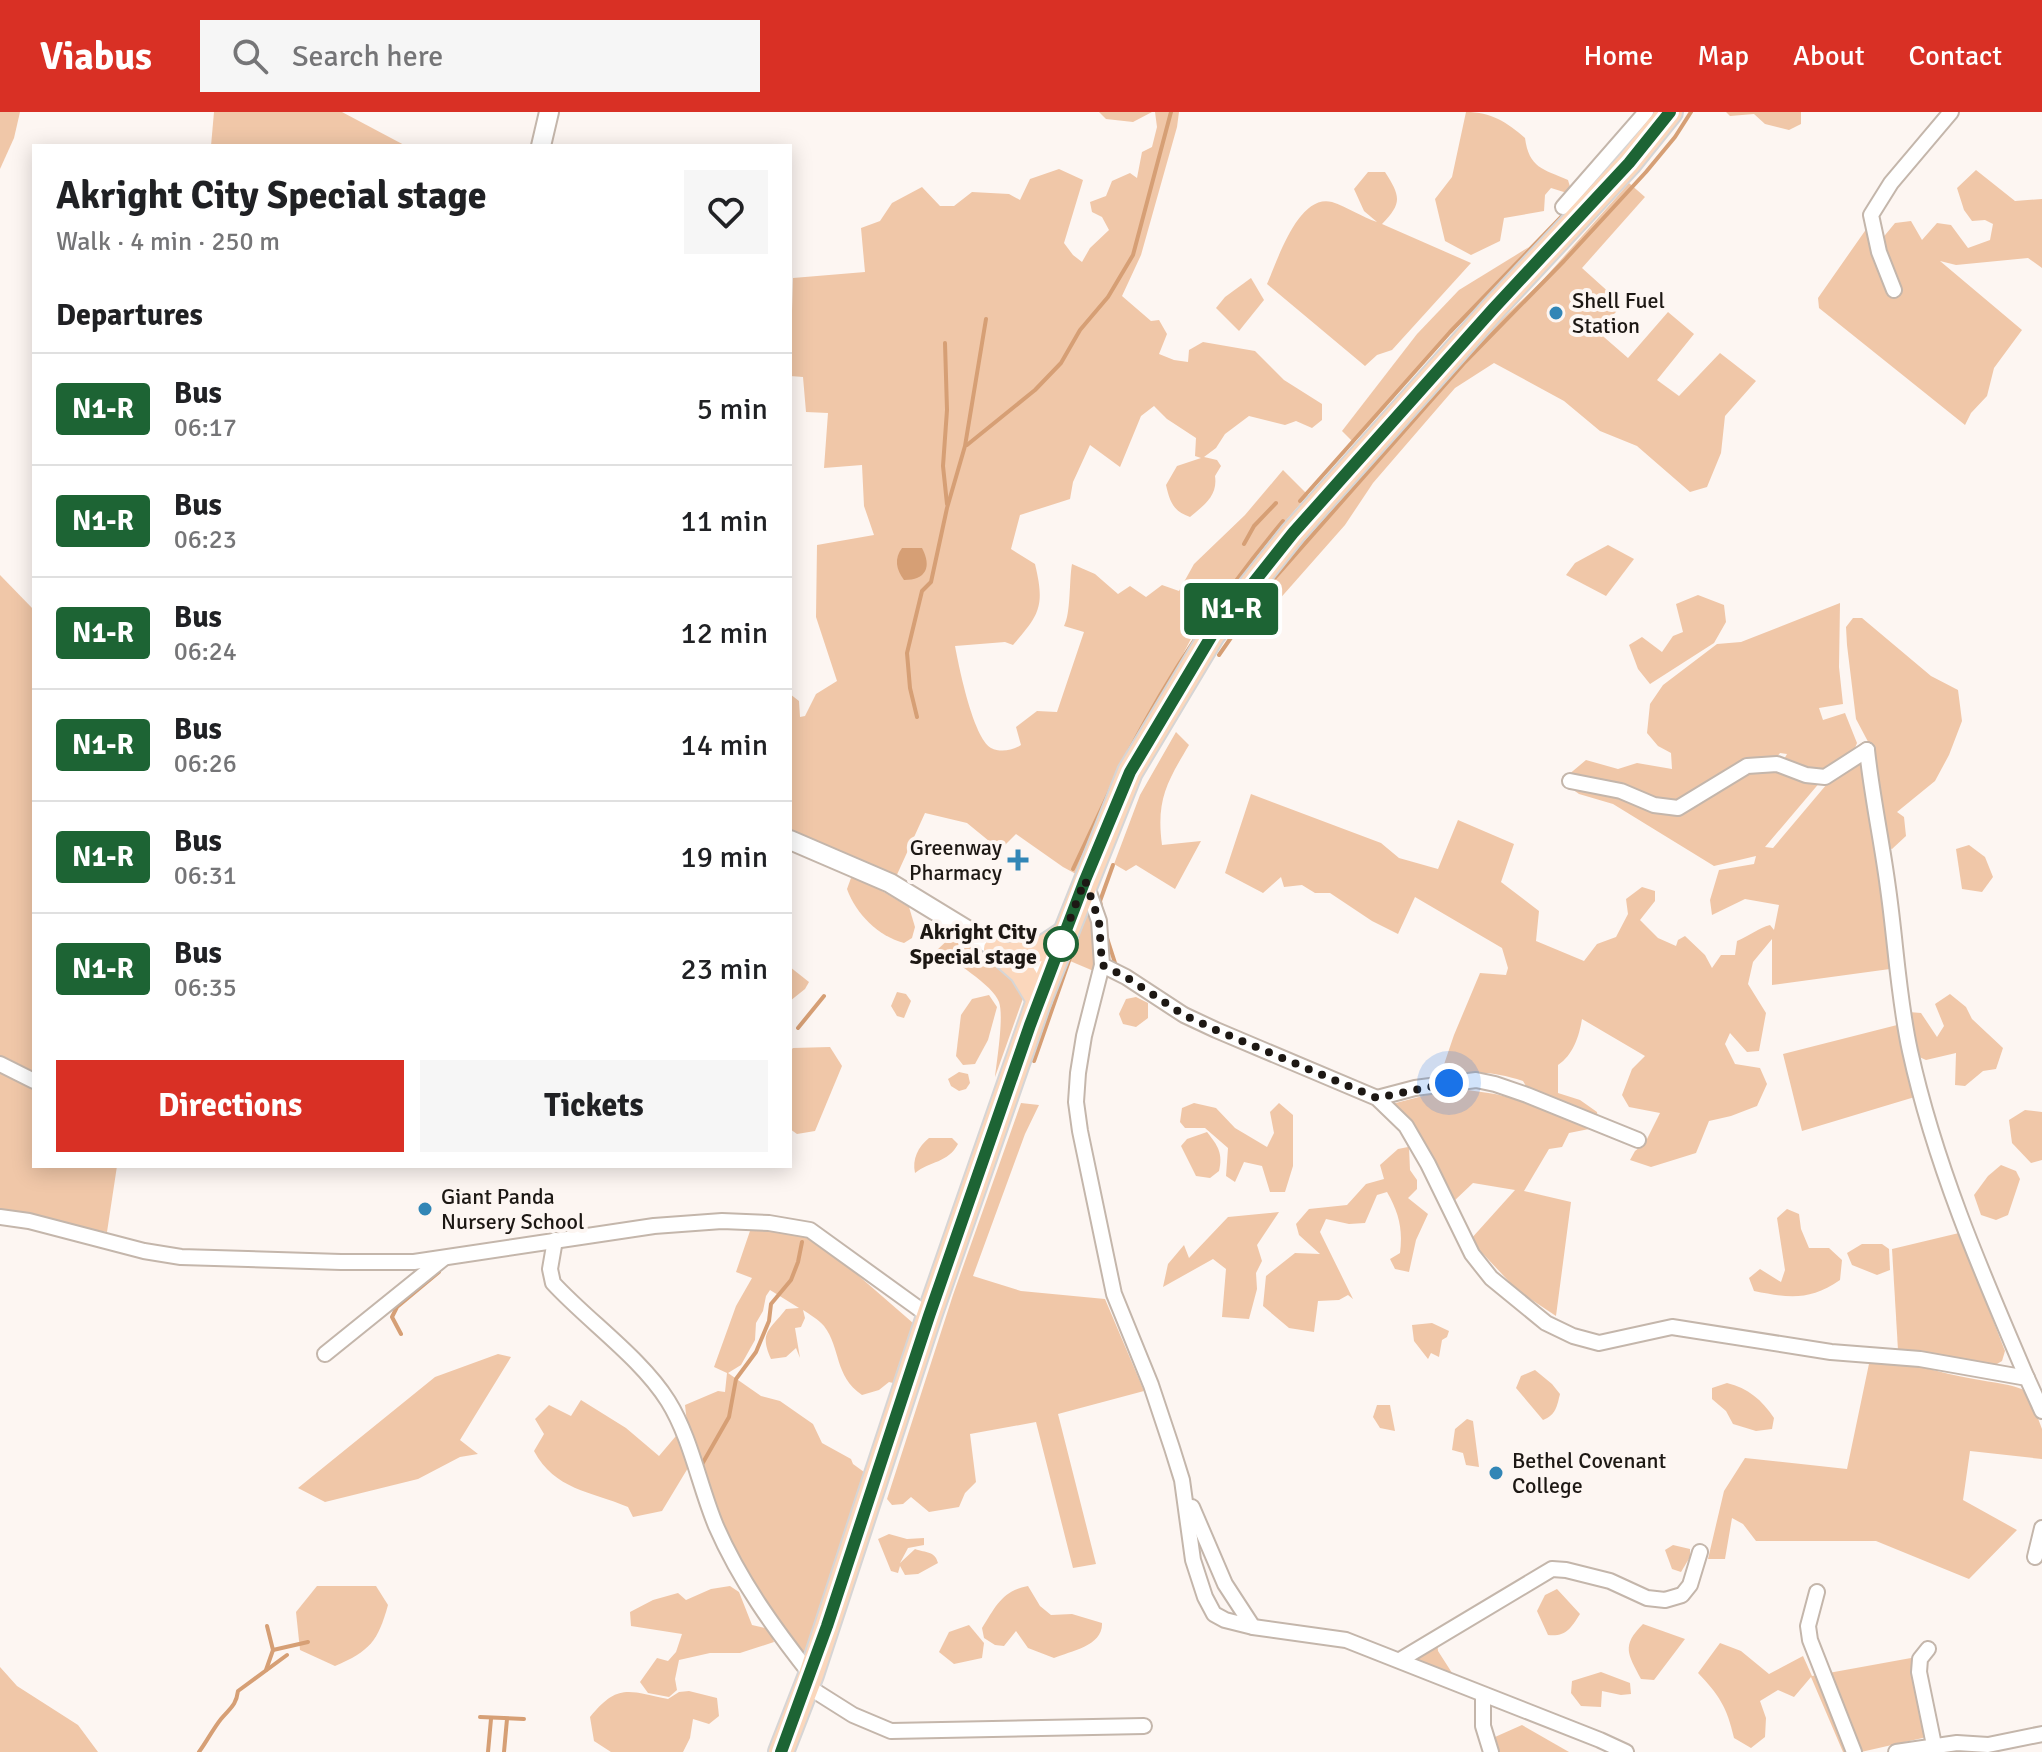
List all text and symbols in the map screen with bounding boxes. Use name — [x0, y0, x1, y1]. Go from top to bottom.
search box — [200, 20, 760, 92]
text: Viabus — [40, 33, 152, 80]
icon: search — [228, 34, 272, 78]
text: Search here — [292, 38, 443, 75]
text: Home — [1584, 39, 1653, 73]
text: Map — [1697, 39, 1749, 73]
text: About — [1793, 39, 1865, 73]
text: Contact — [1909, 39, 2002, 73]
button: heart — [684, 170, 768, 254]
text: Akright City Special stage — [56, 172, 487, 219]
text: Walk · 4 min · 250 m — [56, 226, 280, 258]
place label: Shell Fuel Station — [1572, 287, 1665, 339]
text: Departures — [56, 297, 203, 334]
marker: Shell Fuel Station — [1547, 304, 1565, 322]
text: Bus — [174, 375, 222, 412]
text: 5 min — [697, 391, 768, 428]
text: N1-R — [72, 392, 134, 426]
text: 06:17 — [174, 412, 237, 444]
text: Bus — [174, 487, 222, 524]
text: 11 min — [681, 503, 768, 540]
text: N1-R — [72, 504, 134, 538]
text: 06:23 — [174, 524, 237, 556]
line badge: N1-R — [1175, 583, 1287, 635]
text: N1-R — [1200, 592, 1262, 626]
text: Bus — [174, 599, 222, 636]
text: 12 min — [681, 615, 768, 652]
text: N1-R — [72, 616, 134, 650]
text: 06:24 — [174, 636, 237, 668]
text: Bus — [174, 711, 222, 748]
text: 14 min — [681, 727, 768, 764]
text: N1-R — [72, 728, 134, 762]
text: 06:26 — [174, 748, 237, 780]
text: Bus — [174, 823, 222, 860]
place label: Greenway Pharmacy — [909, 834, 1003, 886]
text: 19 min — [681, 839, 768, 876]
text: N1-R — [72, 840, 134, 874]
marker: Greenway Pharmacy — [1009, 851, 1027, 869]
text: 06:31 — [174, 860, 237, 892]
place label: Akright City Special stage — [910, 918, 1037, 970]
marker: Akright City Special stage — [1044, 927, 1078, 961]
text: Bus — [174, 935, 222, 972]
text: 23 min — [681, 951, 768, 988]
text: N1-R — [72, 952, 134, 986]
text: 06:35 — [174, 972, 237, 1004]
button: Directions — [56, 1060, 404, 1152]
button: Tickets — [420, 1060, 768, 1152]
your location — [1429, 1063, 1469, 1103]
place label: Giant Panda Nursery School — [441, 1183, 584, 1235]
marker: Giant Panda Nursery School — [416, 1200, 434, 1218]
place label: Bethel Covenant College — [1512, 1447, 1667, 1499]
marker: Bethel Covenant College — [1487, 1464, 1505, 1482]

